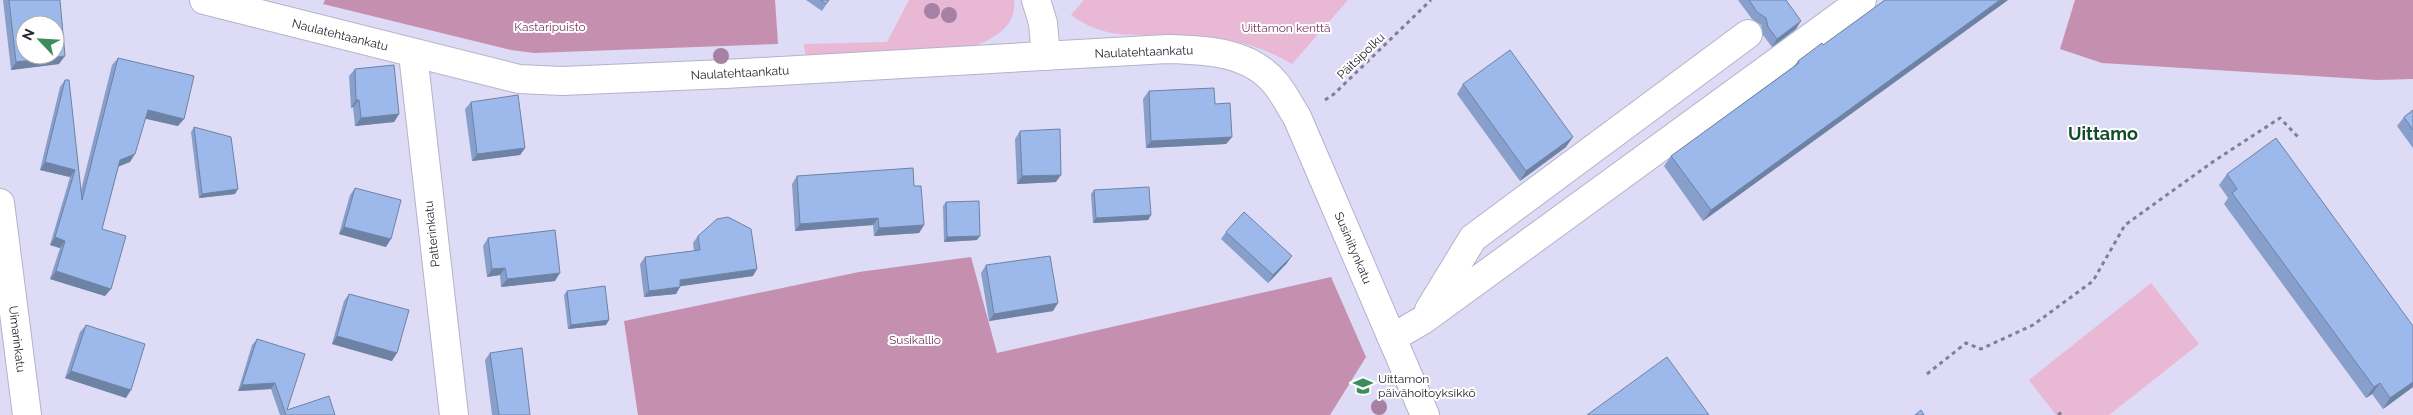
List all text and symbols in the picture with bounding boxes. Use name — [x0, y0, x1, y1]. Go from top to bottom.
north arrow — [15, 15, 65, 65]
street label: Naulatehtaankatu — [290, 16, 390, 54]
park label: Kastaripuisto — [514, 20, 586, 34]
park label: Uittamon kenttä — [1241, 21, 1331, 35]
text: N — [19, 26, 38, 43]
street label: Päitsipolku — [1334, 30, 1388, 82]
street label: Naulatehtaankatu — [1094, 43, 1194, 61]
street label: Naulatehtaankatu — [690, 63, 790, 83]
district label: Uittamo — [2068, 123, 2138, 144]
street label: Patterinkatu — [422, 200, 442, 268]
street label: Susiniitynkatu — [1332, 210, 1374, 286]
street label: Uimarinkatu — [6, 305, 28, 373]
park label: Susikallio — [889, 333, 941, 347]
place label: Uittamon päivähoitoyksikkö — [1378, 372, 1476, 400]
school or university icon: Uittamon päivähoitoyksikkö — [1352, 375, 1374, 397]

